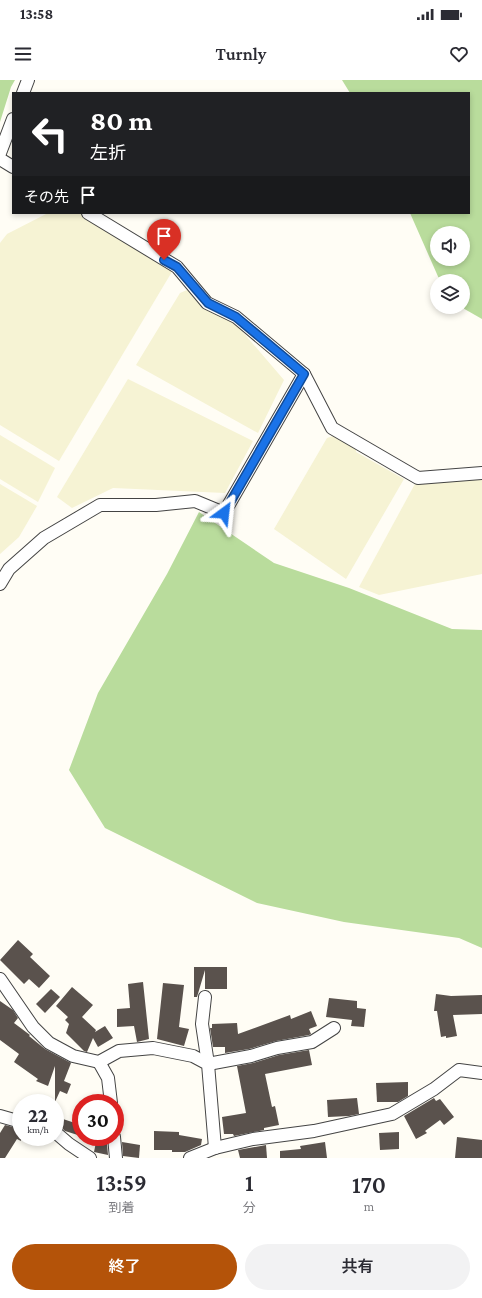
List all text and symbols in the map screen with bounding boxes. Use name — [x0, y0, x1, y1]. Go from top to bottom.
text: 13:58 — [20, 6, 53, 22]
icon: menu — [12, 43, 34, 65]
icon: heart — [448, 43, 470, 65]
text: Turnly — [216, 44, 266, 64]
text: 80 m — [90, 105, 152, 136]
icon: left — [24, 108, 76, 160]
text: 左折 — [90, 143, 126, 163]
icon: arrive — [77, 184, 99, 206]
text: その先 — [24, 189, 69, 205]
pin — [147, 219, 181, 260]
icon: arrive — [153, 225, 175, 247]
map controls — [430, 226, 470, 314]
button: sound — [430, 226, 470, 266]
button: layers — [430, 274, 470, 314]
position arrow — [203, 492, 245, 534]
speed limit sign: 30 — [72, 1094, 124, 1146]
text: 22 — [28, 1104, 48, 1126]
text: km/h — [27, 1124, 49, 1135]
text: 13:59 — [96, 1169, 147, 1196]
text: 1 — [245, 1169, 254, 1196]
text: 170 — [352, 1171, 386, 1198]
text: m — [364, 1199, 374, 1214]
text: 到着 — [108, 1200, 134, 1215]
text: 分 — [243, 1200, 256, 1215]
button: 終了 — [12, 1244, 237, 1290]
button: 共有 — [245, 1244, 470, 1290]

